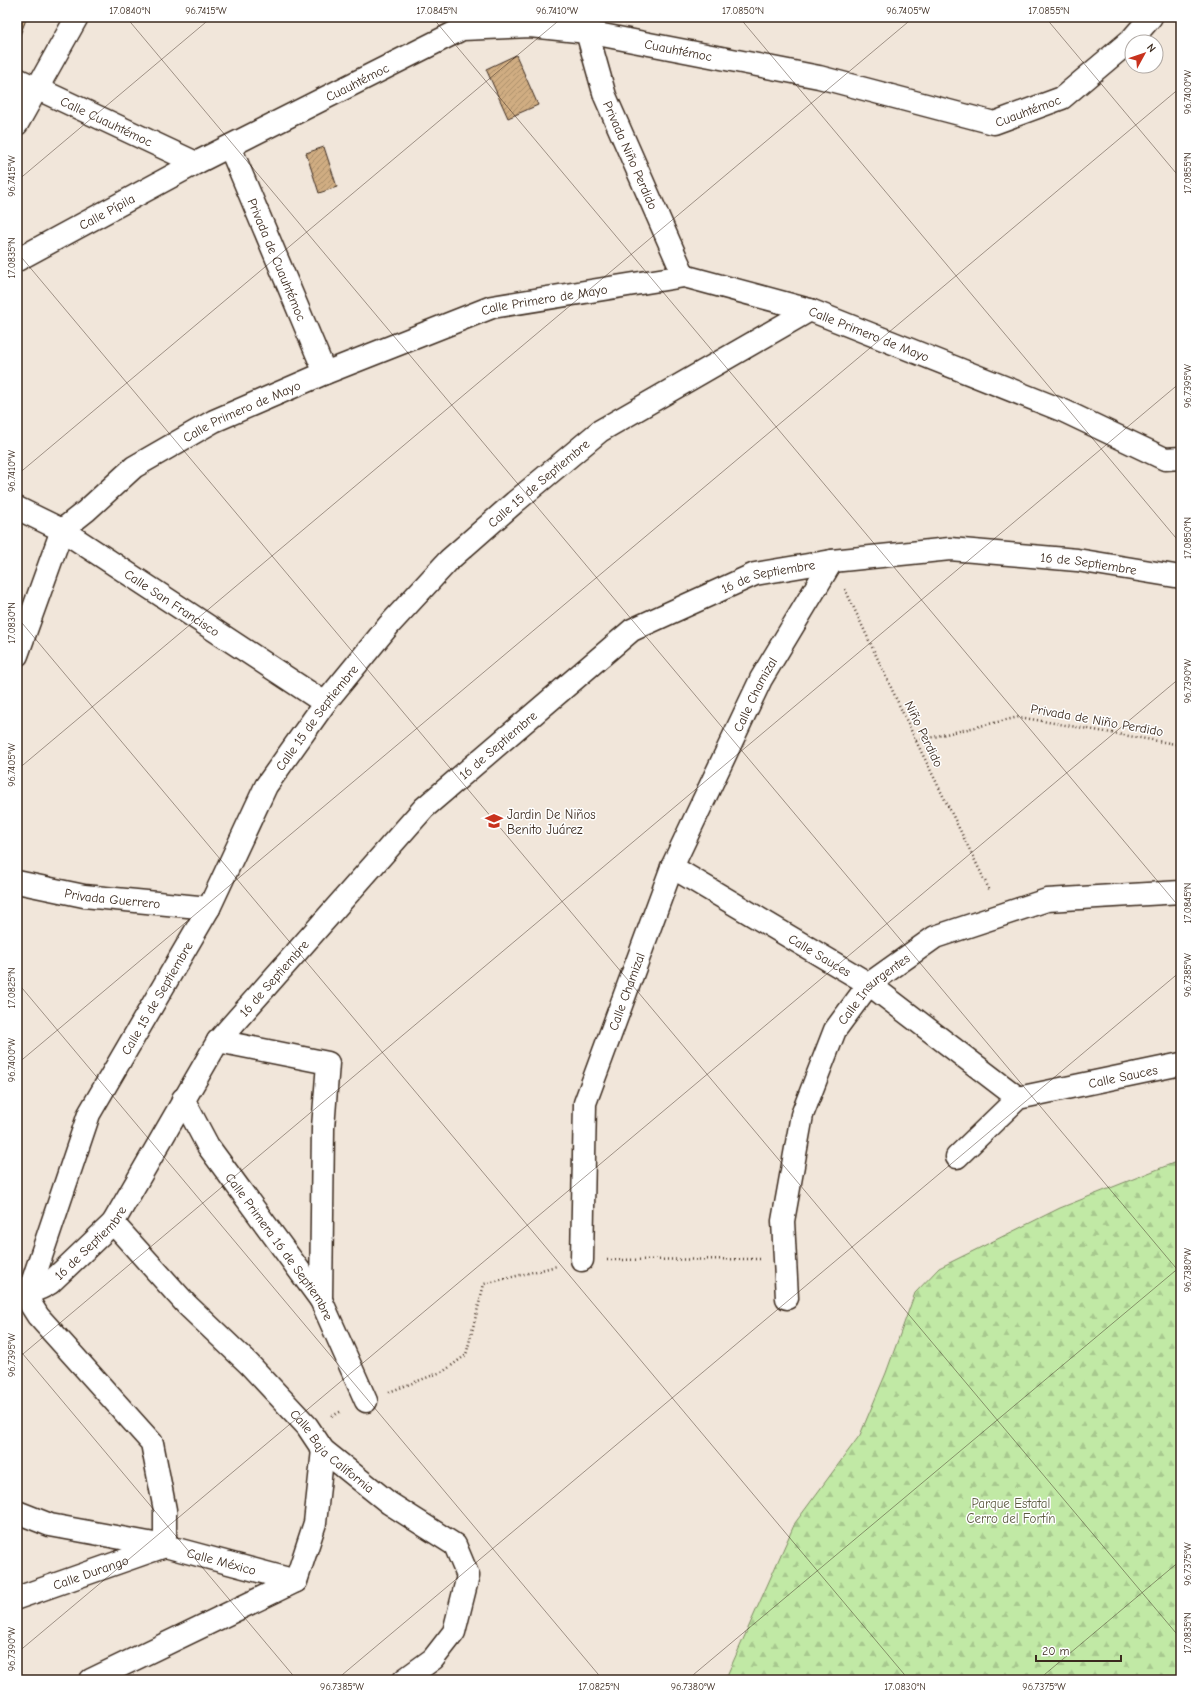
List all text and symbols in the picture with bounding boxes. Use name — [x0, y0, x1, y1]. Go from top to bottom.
text: 17.0840°N — [109, 5, 151, 17]
text: 96.7415°W — [185, 5, 227, 17]
text: 17.0845°N — [417, 5, 457, 17]
text: 96.7410°W — [536, 5, 578, 17]
text: 17.0850°N — [722, 5, 764, 17]
text: 96.7405°W — [886, 5, 930, 17]
text: 17.0855°N — [1028, 5, 1070, 17]
north arrow — [1124, 34, 1164, 74]
street label: Cuauhtémoc — [643, 36, 714, 64]
text: N — [1144, 41, 1159, 55]
street label: Cuauhtémoc — [323, 60, 391, 104]
text: 96.7400°W — [1182, 69, 1194, 114]
street label: Cuauhtémoc — [993, 92, 1063, 130]
street label: Calle Cuauhtémoc — [58, 93, 155, 149]
street label: Privada Niño Perdido — [601, 99, 661, 212]
text: 17.0855°N — [1182, 152, 1194, 194]
text: 96.7415°W — [6, 155, 18, 197]
street label: Calle Pípila — [76, 190, 137, 233]
street label: Privada de Cuauhtémoc — [245, 196, 310, 323]
text: 17.0835°N — [6, 238, 18, 279]
street label: Calle Primero de Mayo — [479, 281, 608, 318]
street label: Calle Primero de Mayo — [807, 303, 932, 364]
text: 96.7395°W — [1182, 364, 1194, 408]
street label: Calle Primero de Mayo — [180, 377, 303, 445]
street label: Calle 15 de Septiembre — [484, 435, 593, 530]
text: 96.7410°W — [6, 450, 18, 492]
text: 17.0850°N — [1182, 517, 1194, 559]
street label: 16 de Septiembre — [1040, 549, 1138, 577]
street label: 16 de Septiembre — [719, 556, 817, 596]
street label: Calle San Francisco — [122, 566, 223, 639]
text: 17.0830°N — [6, 602, 18, 644]
street label: Calle Chamizal — [730, 654, 780, 734]
text: 96.7390°W — [1182, 658, 1194, 703]
street label: Calle 15 de Septiembre — [272, 661, 361, 773]
street label: Niño Perdido — [902, 699, 946, 770]
street label: Privada de Niño Perdido — [1029, 701, 1165, 739]
street label: 16 de Septiembre — [456, 707, 540, 782]
text: 96.7405°W — [6, 743, 18, 787]
place label: Jardin De Niños Benito Juárez — [507, 807, 596, 837]
school or university icon: Jardin De Niños Benito Juárez — [484, 811, 504, 831]
text: 17.0845°N — [1182, 883, 1194, 923]
street label: Privada Guerrero — [63, 885, 161, 911]
street label: Calle Sauces — [786, 930, 854, 979]
street label: 16 de Septiembre — [236, 936, 312, 1019]
street label: Calle 15 de Septiembre — [118, 938, 196, 1057]
street label: Calle Chamizal — [605, 950, 647, 1032]
street label: Calle Insurgentes — [834, 950, 912, 1027]
text: 96.7385°W — [1182, 953, 1194, 997]
text: 17.0825°N — [6, 967, 18, 1009]
text: 96.7400°W — [6, 1037, 18, 1082]
street label: Calle Sauces — [1087, 1062, 1159, 1091]
street label: Calle Primera 16 de Septiembre — [223, 1170, 337, 1323]
street label: 16 de Septiembre — [51, 1203, 129, 1283]
text: 96.7380°W — [1182, 1247, 1194, 1292]
text: 96.7395°W — [6, 1333, 18, 1377]
street label: Calle Baja California — [288, 1406, 377, 1496]
park label: Parque Estatal Cerro del Fortín — [966, 1496, 1056, 1526]
text: 96.7375°W — [1182, 1542, 1194, 1586]
street label: Calle México — [185, 1545, 258, 1578]
street label: Calle Durango — [51, 1552, 130, 1592]
text: 17.0835°N — [1182, 1613, 1194, 1654]
text: 96.7390°W — [6, 1626, 18, 1671]
scale bar — [1036, 1637, 1121, 1663]
text: 20 m — [1042, 1644, 1070, 1658]
text: 96.7385°W — [320, 1681, 364, 1693]
text: 17.0825°N — [578, 1681, 620, 1693]
text: 96.7380°W — [671, 1681, 716, 1693]
text: 17.0830°N — [884, 1681, 926, 1693]
text: 96.7375°W — [1022, 1681, 1066, 1693]

